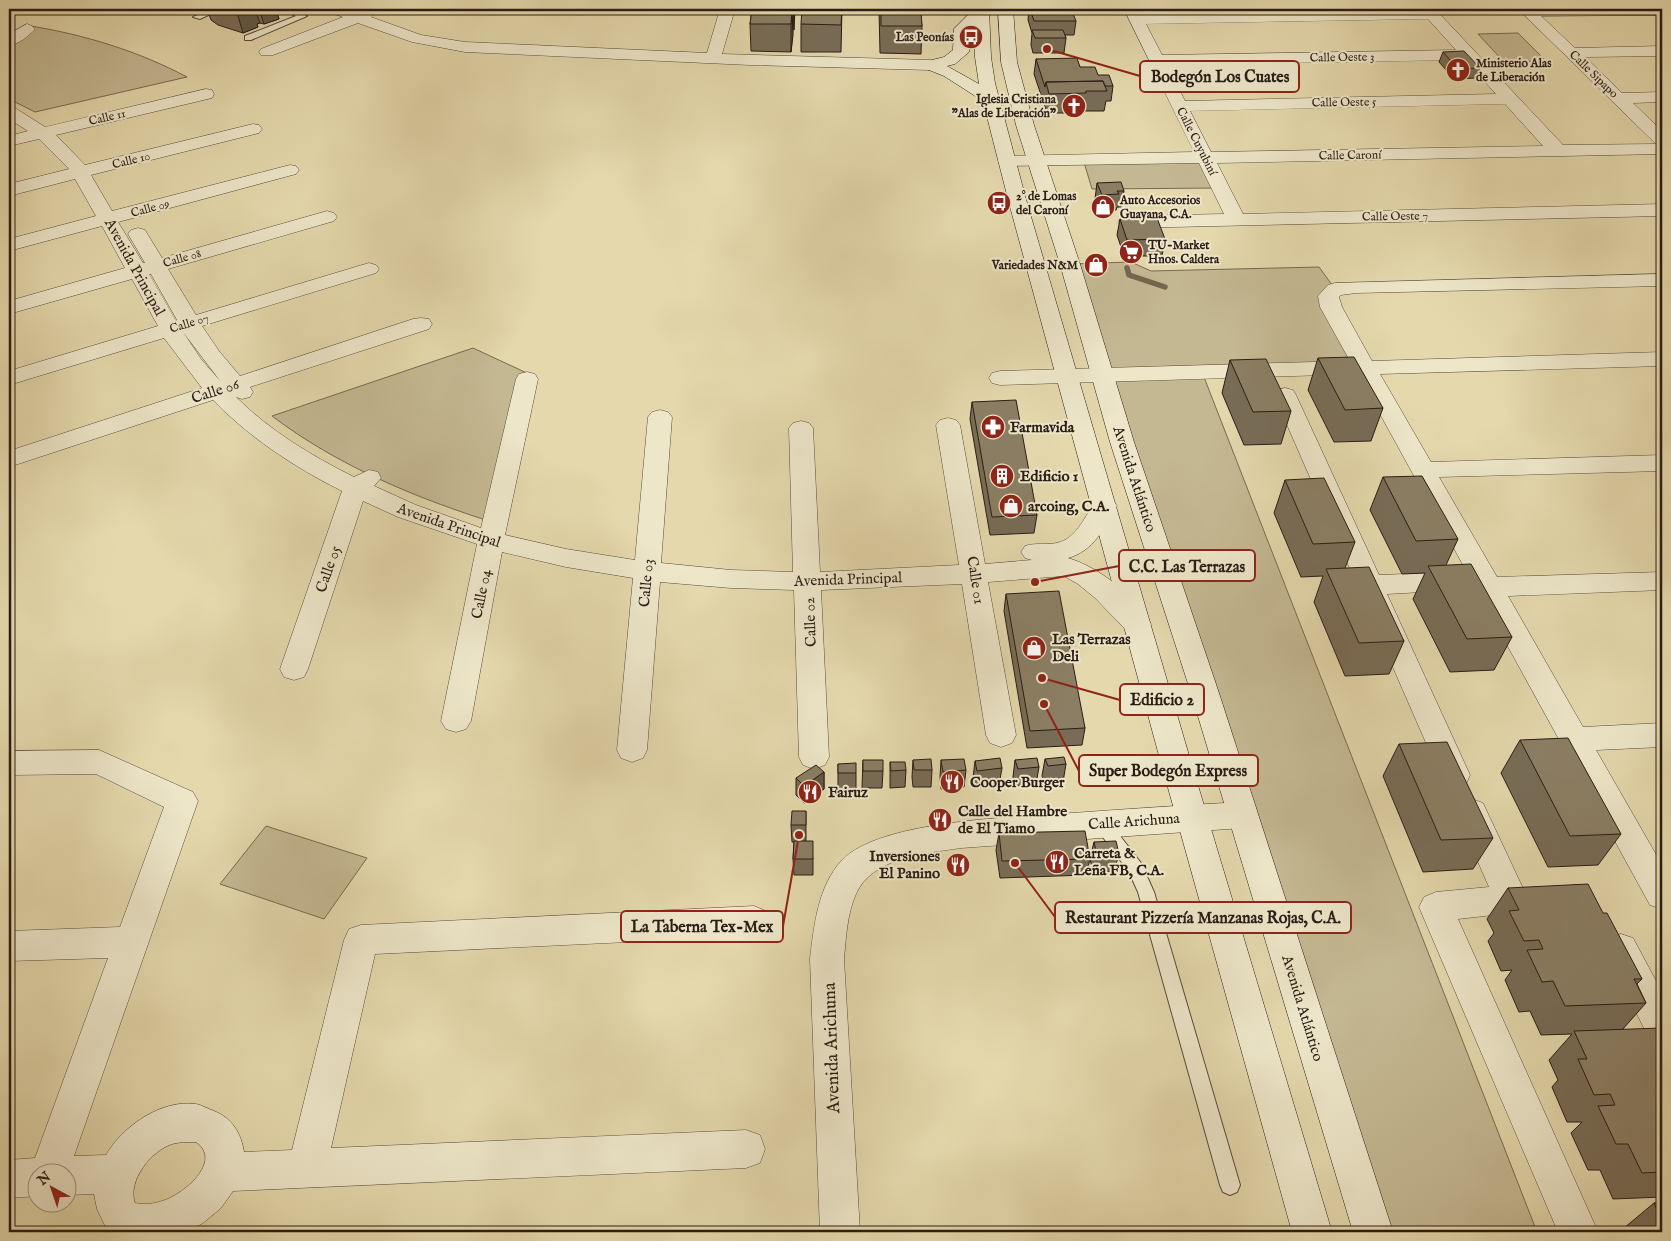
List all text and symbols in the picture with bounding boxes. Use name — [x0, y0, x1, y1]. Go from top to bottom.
bus stop icon: Las Peonías — [958, 24, 984, 50]
place label: Las Peonías — [895, 30, 955, 45]
street label: Calle Sipapo — [1565, 47, 1622, 103]
street label: Calle Oeste 3 — [1309, 49, 1375, 66]
place label: Ministerio Alas de Liberación — [1476, 56, 1552, 85]
church icon: Ministerio Alas de Liberación — [1445, 57, 1471, 83]
callout: Bodegón Los Cuates — [1140, 61, 1299, 92]
text: Bodegón Los Cuates — [1151, 68, 1290, 88]
place label: Iglesia Cristiana "Alas de Liberación" — [952, 92, 1057, 121]
church icon: Iglesia Cristiana "Alas de Liberación" — [1061, 93, 1087, 119]
street label: Calle Oeste 5 — [1312, 94, 1377, 111]
street label: Calle Cuyubiní — [1173, 105, 1221, 179]
street label: Calle 11 — [87, 106, 127, 129]
street label: Calle Caroní — [1319, 147, 1382, 164]
street label: Calle 10 — [111, 149, 152, 172]
place label: 2° de Lomas del Caroní — [1016, 189, 1077, 218]
bus stop icon: 2° de Lomas del Caroní — [986, 190, 1012, 216]
place label: Auto Accesorios Guayana, C.A. — [1119, 193, 1201, 223]
shop icon: Auto Accesorios Guayana, C.A. — [1090, 194, 1116, 220]
street label: Calle 09 — [129, 196, 171, 221]
street label: Calle Oeste 7 — [1362, 208, 1428, 225]
street label: Avenida Principal — [100, 214, 170, 320]
place label: TU-Market Hnos. Caldera — [1147, 238, 1220, 267]
supermarket icon: TU-Market Hnos. Caldera — [1118, 239, 1144, 265]
street label: Calle 08 — [161, 246, 203, 271]
shop icon: Variedades N&M — [1083, 252, 1109, 278]
place label: Variedades N&M — [991, 258, 1079, 273]
street label: Calle 07 — [168, 310, 210, 336]
street label: Calle 06 — [189, 375, 242, 408]
pharmacy icon: Farmavida — [980, 414, 1006, 440]
place label: Farmavida — [1010, 418, 1075, 437]
street label: Avenida Atlántico — [1108, 423, 1161, 535]
building icon: Edificio 1 — [989, 463, 1015, 489]
place label: Edificio 1 — [1020, 467, 1079, 486]
shop icon: arcoing, C.A. — [998, 493, 1024, 519]
place label: arcoing, C.A. — [1028, 497, 1110, 516]
street label: Avenida Principal — [394, 499, 504, 552]
street label: Calle 05 — [312, 543, 346, 595]
callout: C.C. Las Terrazas — [1119, 550, 1255, 581]
street label: Calle 01 — [962, 555, 989, 605]
street label: Calle 03 — [635, 558, 658, 608]
text: C.C. Las Terrazas — [1129, 558, 1246, 578]
street label: Calle 04 — [467, 567, 496, 621]
street label: Avenida Principal — [793, 568, 903, 591]
street label: Calle 02 — [800, 597, 821, 647]
place label: Las Terrazas Deli — [1052, 630, 1131, 666]
shop icon: Las Terrazas Deli — [1021, 635, 1047, 661]
callout: Edificio 2 — [1120, 684, 1204, 715]
text: Edificio 2 — [1130, 691, 1194, 711]
callout: Super Bodegón Express — [1079, 755, 1258, 786]
text: Super Bodegón Express — [1089, 762, 1247, 782]
restaurant icon: Cooper Burger — [939, 769, 965, 795]
place label: Cooper Burger — [970, 773, 1065, 792]
restaurant icon: Fairuz — [797, 779, 823, 805]
place label: Fairuz — [828, 783, 868, 802]
place label: Calle del Hambre de El Tiamo — [958, 802, 1067, 838]
restaurant icon: Calle del Hambre de El Tiamo — [927, 807, 953, 833]
street label: Calle Arichuna — [1088, 809, 1181, 834]
place label: Carreta & Leña FB, C.A. — [1074, 844, 1164, 880]
place label: Inversiones El Panino — [869, 847, 941, 883]
restaurant icon: Carreta & Leña FB, C.A. — [1044, 849, 1070, 875]
restaurant icon: Inversiones El Panino — [945, 852, 971, 878]
callout: Restaurant Pizzería Manzanas Rojas, C.A. — [1055, 902, 1351, 933]
text: Restaurant Pizzería Manzanas Rojas, C.A. — [1065, 909, 1341, 929]
callout: La Taberna Tex-Mex — [621, 911, 783, 942]
text: La Taberna Tex-Mex — [631, 918, 774, 938]
street label: Avenida Atlántico — [1277, 952, 1328, 1064]
street label: Avenida Arichuna — [819, 982, 846, 1115]
north arrow — [28, 1164, 78, 1214]
text: N — [33, 1168, 55, 1190]

